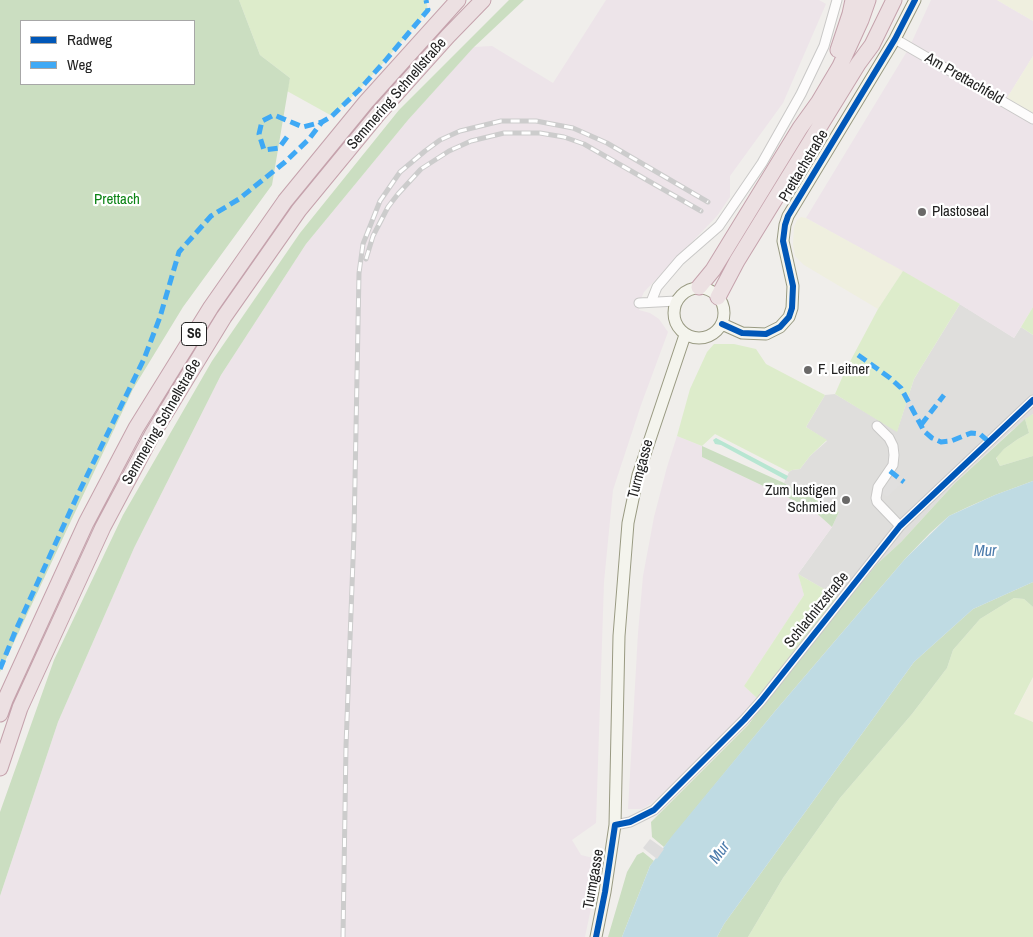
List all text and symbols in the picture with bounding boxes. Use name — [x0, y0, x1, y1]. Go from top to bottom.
legend — [20, 20, 195, 85]
text: Radweg — [67, 29, 112, 50]
street label: Semmering Schnellstraße — [344, 34, 450, 154]
street label: Am Prettachfeld — [922, 49, 1006, 109]
text: Weg — [67, 54, 92, 75]
street label: Prettachstraße — [776, 127, 832, 205]
park label: Prettach — [94, 191, 140, 209]
place label: Plastoseal — [932, 203, 989, 221]
marker: Plastoseal — [916, 206, 928, 218]
road number: S6 — [182, 322, 206, 346]
street label: Semmering Schnellstraße — [119, 356, 205, 488]
place label: F. Leitner — [818, 361, 869, 379]
marker: F. Leitner — [802, 364, 814, 376]
street label: Turmgasse — [624, 437, 658, 501]
place label: Zum lustigen Schmied — [765, 482, 836, 517]
marker: Zum lustigen Schmied — [840, 494, 852, 506]
water label: Mur — [974, 542, 996, 562]
street label: Schladnitzstraße — [781, 568, 853, 652]
water label: Mur — [706, 838, 734, 868]
street label: Turmgasse — [580, 848, 608, 910]

